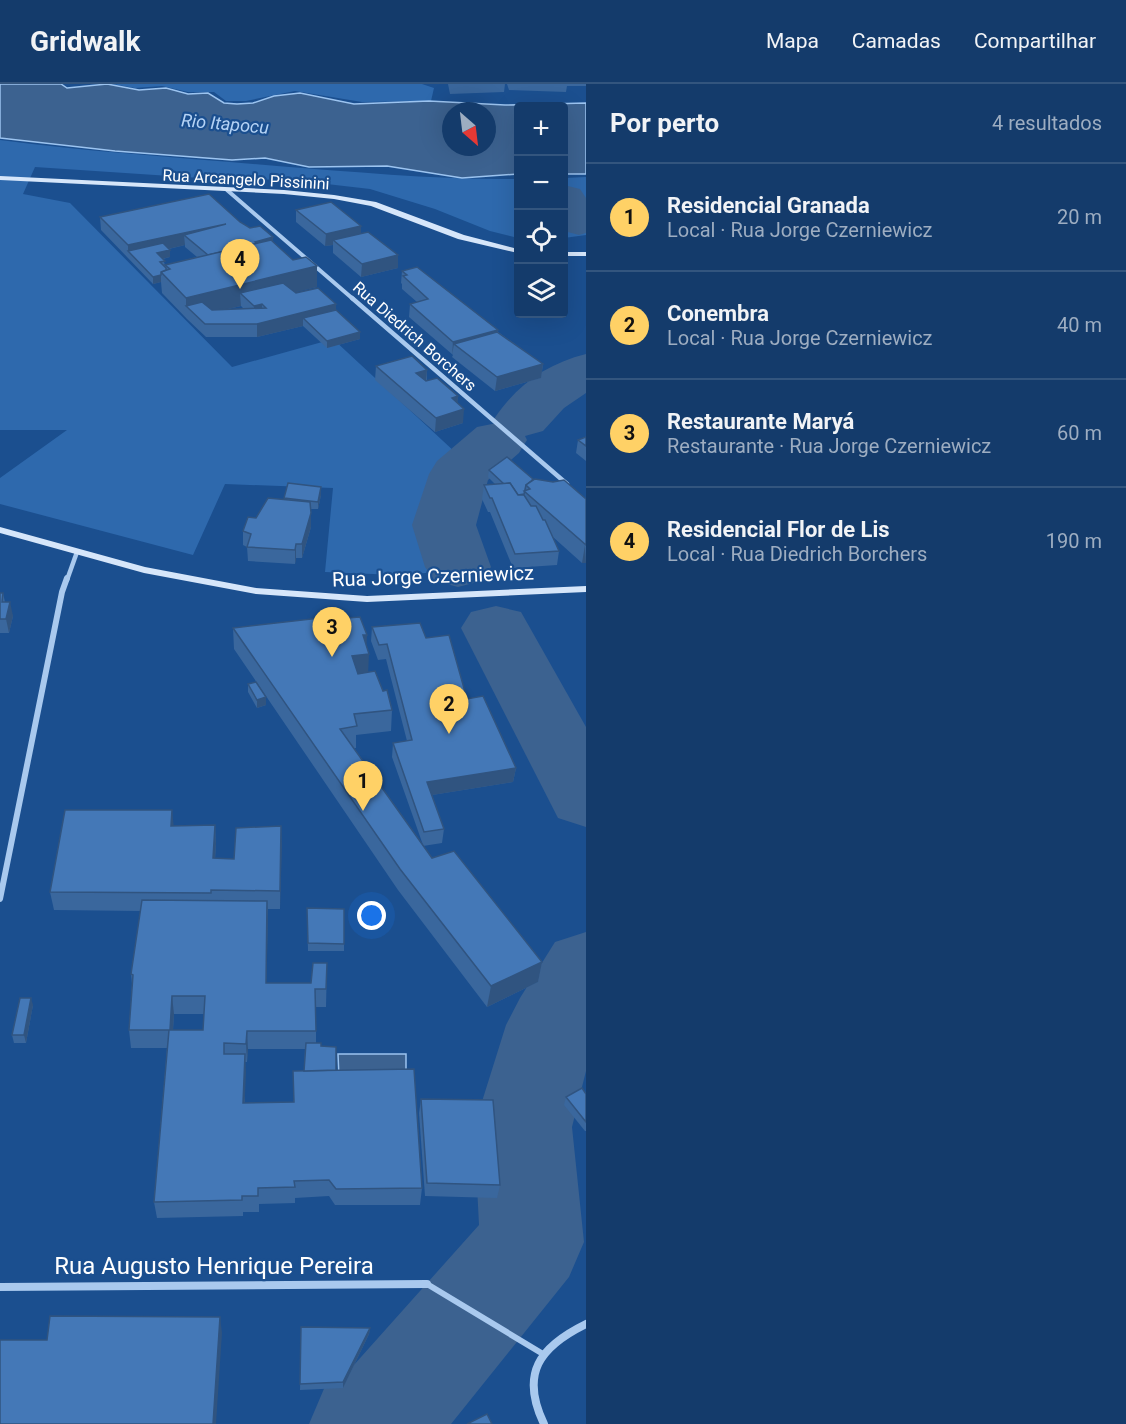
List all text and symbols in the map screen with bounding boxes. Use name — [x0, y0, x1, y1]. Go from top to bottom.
text: Gridwalk — [30, 25, 140, 58]
text: Mapa — [766, 29, 819, 53]
text: Camadas — [852, 29, 941, 53]
text: Compartilhar — [974, 29, 1096, 53]
north arrow — [442, 102, 496, 156]
map controls — [514, 102, 568, 318]
button: + — [514, 102, 568, 156]
text: Por perto — [610, 108, 719, 138]
water label: Rio Itapocu — [180, 109, 270, 138]
text: 4 resultados — [992, 111, 1102, 135]
button: − — [514, 156, 568, 210]
street label: Rua Arcangelo Pissinini — [162, 166, 330, 193]
text: Residencial Granada — [667, 193, 870, 218]
text: 1 — [624, 205, 635, 229]
text: 20 m — [1057, 205, 1102, 229]
button: locate — [514, 210, 568, 264]
text: Local · Rua Jorge Czerniewicz — [667, 218, 933, 242]
pin: 4 — [220, 240, 260, 289]
button: layers — [514, 264, 568, 318]
street label: Rua Diedrich Borchers — [349, 278, 480, 395]
text: Conembra — [667, 301, 769, 326]
text: 2 — [624, 313, 635, 337]
text: 40 m — [1057, 313, 1102, 337]
text: Local · Rua Jorge Czerniewicz — [667, 326, 933, 350]
text: Restaurante Maryá — [667, 409, 854, 434]
text: 3 — [624, 421, 635, 445]
text: 60 m — [1057, 421, 1102, 445]
text: Restaurante · Rua Jorge Czerniewicz — [667, 434, 991, 458]
text: Residencial Flor de Lis — [667, 517, 890, 542]
text: 4 — [624, 529, 635, 553]
text: 190 m — [1046, 529, 1102, 553]
text: Local · Rua Diedrich Borchers — [667, 542, 927, 566]
street label: Rua Jorge Czerniewicz — [332, 560, 534, 592]
pin: 3 — [312, 608, 352, 657]
pin: 2 — [430, 684, 468, 734]
pin: 1 — [344, 762, 382, 811]
your location — [357, 901, 386, 930]
street label: Rua Augusto Henrique Pereira — [54, 1252, 374, 1280]

